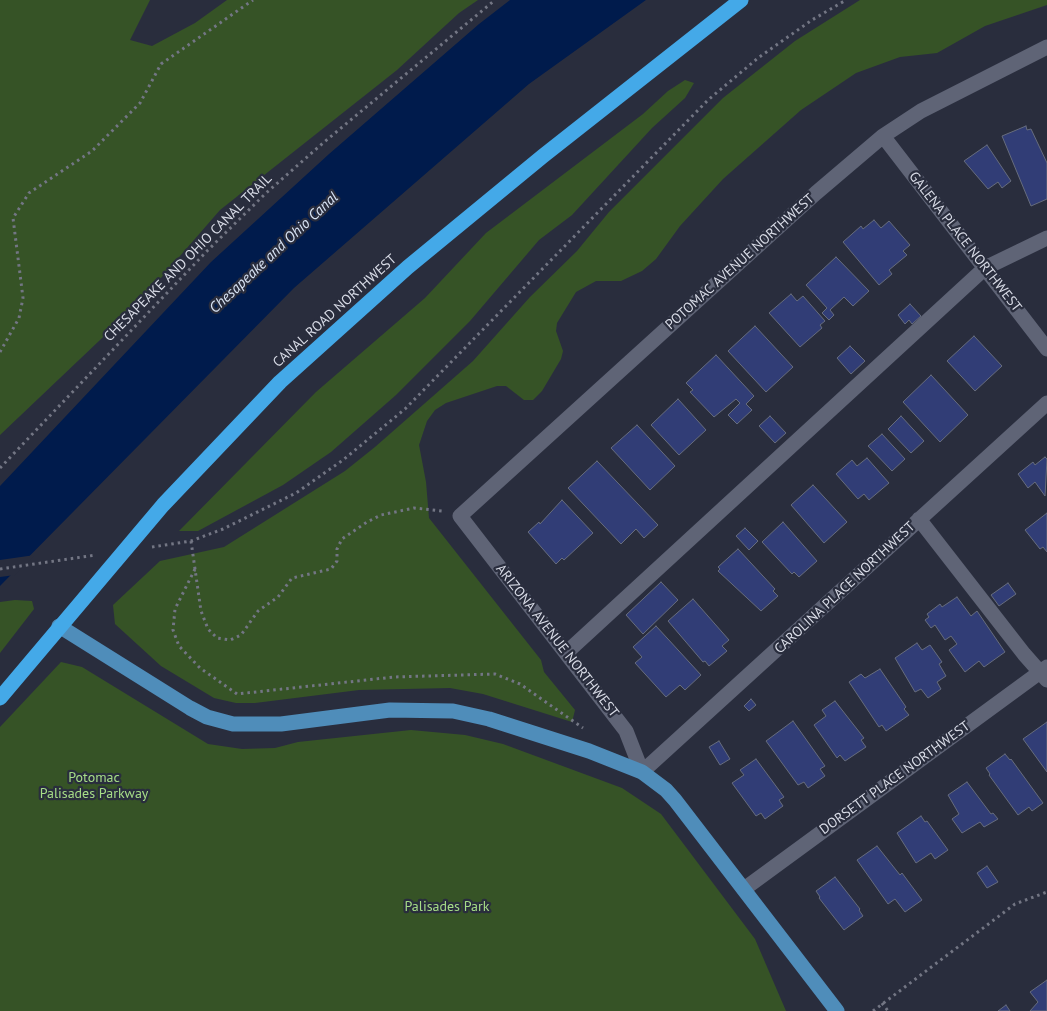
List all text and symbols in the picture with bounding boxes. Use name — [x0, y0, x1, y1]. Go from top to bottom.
street label: GALENA PLACE NORTHWEST — [905, 169, 1025, 315]
street label: CHESAPEAKE AND OHIO CANAL TRAIL — [101, 171, 275, 345]
water label: Chesapeake and Ohio Canal — [206, 189, 342, 317]
street label: POTOMAC AVENUE NORTHWEST — [662, 191, 818, 333]
street label: CANAL ROAD NORTHWEST — [270, 251, 400, 371]
street label: CAROLINA PLACE NORTHWEST — [771, 518, 919, 658]
street label: ARIZONA AVENUE NORTHWEST — [492, 561, 622, 721]
street label: DORSETT PLACE NORTHWEST — [817, 718, 973, 838]
park label: Potomac Palisades Parkway — [40, 770, 148, 802]
park label: Palisades Park — [405, 899, 489, 915]

